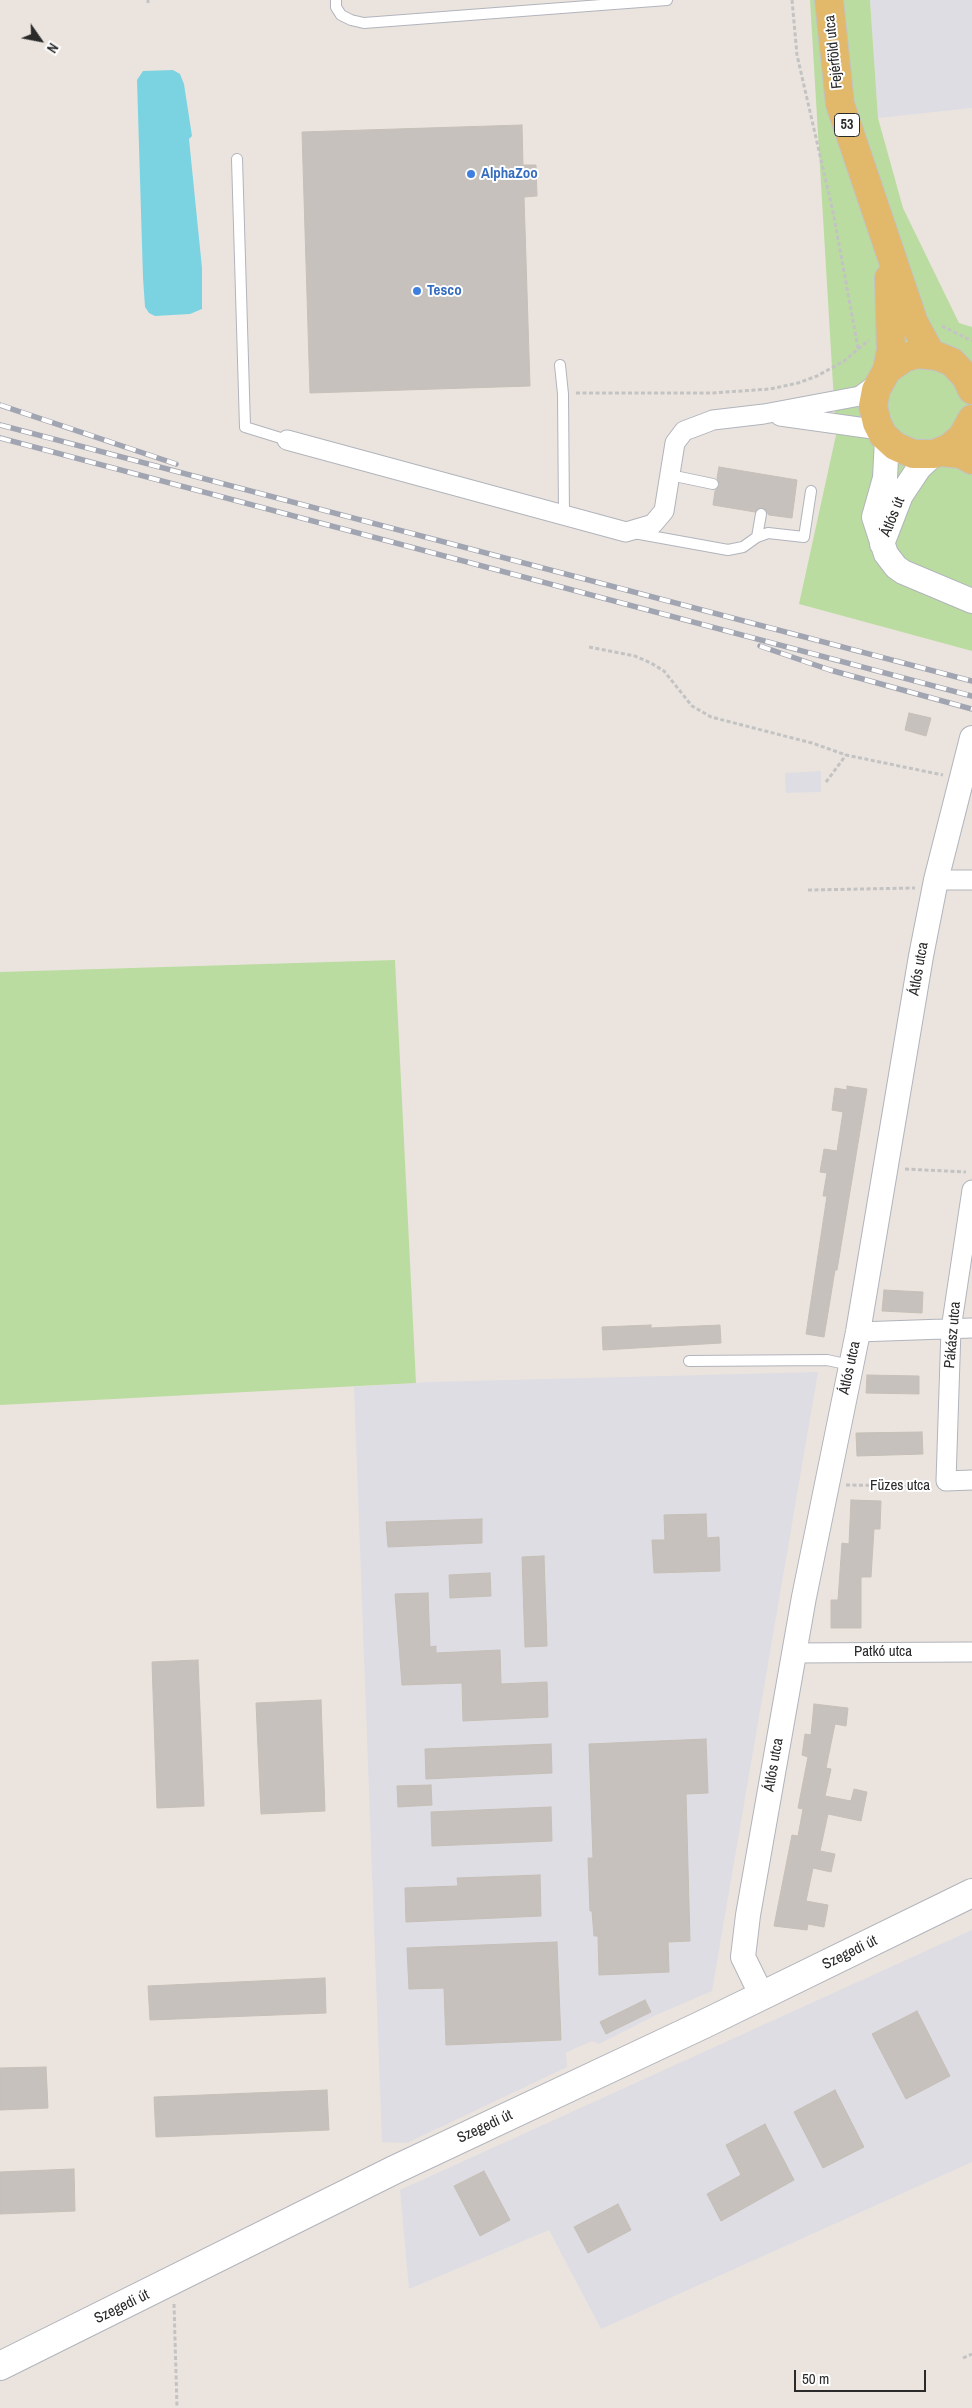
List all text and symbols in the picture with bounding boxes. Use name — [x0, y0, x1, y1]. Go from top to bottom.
street label: Fejérföld utca — [821, 14, 847, 90]
north arrow — [15, 15, 65, 65]
text: N — [43, 40, 62, 57]
road number: 53 — [834, 114, 860, 136]
place label: AlphaZoo — [481, 165, 538, 183]
marker: AlphaZoo — [465, 168, 477, 180]
place label: Tesco — [427, 282, 462, 300]
marker: Tesco — [411, 285, 423, 297]
street label: Átlós út — [877, 495, 909, 539]
street label: Átlós utca — [905, 941, 933, 997]
street label: Pákász utca — [941, 1301, 965, 1369]
street label: Átlós utca — [836, 1340, 864, 1396]
street label: Füzes utca — [870, 1477, 930, 1495]
street label: Patkó utca — [854, 1643, 912, 1661]
street label: Átlós utca — [760, 1737, 788, 1793]
street label: Szegedi út — [820, 1932, 880, 1974]
street label: Szegedi út — [455, 2106, 515, 2148]
street label: Szegedi út — [92, 2286, 152, 2328]
scale bar — [797, 2360, 930, 2392]
text: 50 m — [802, 2368, 829, 2389]

